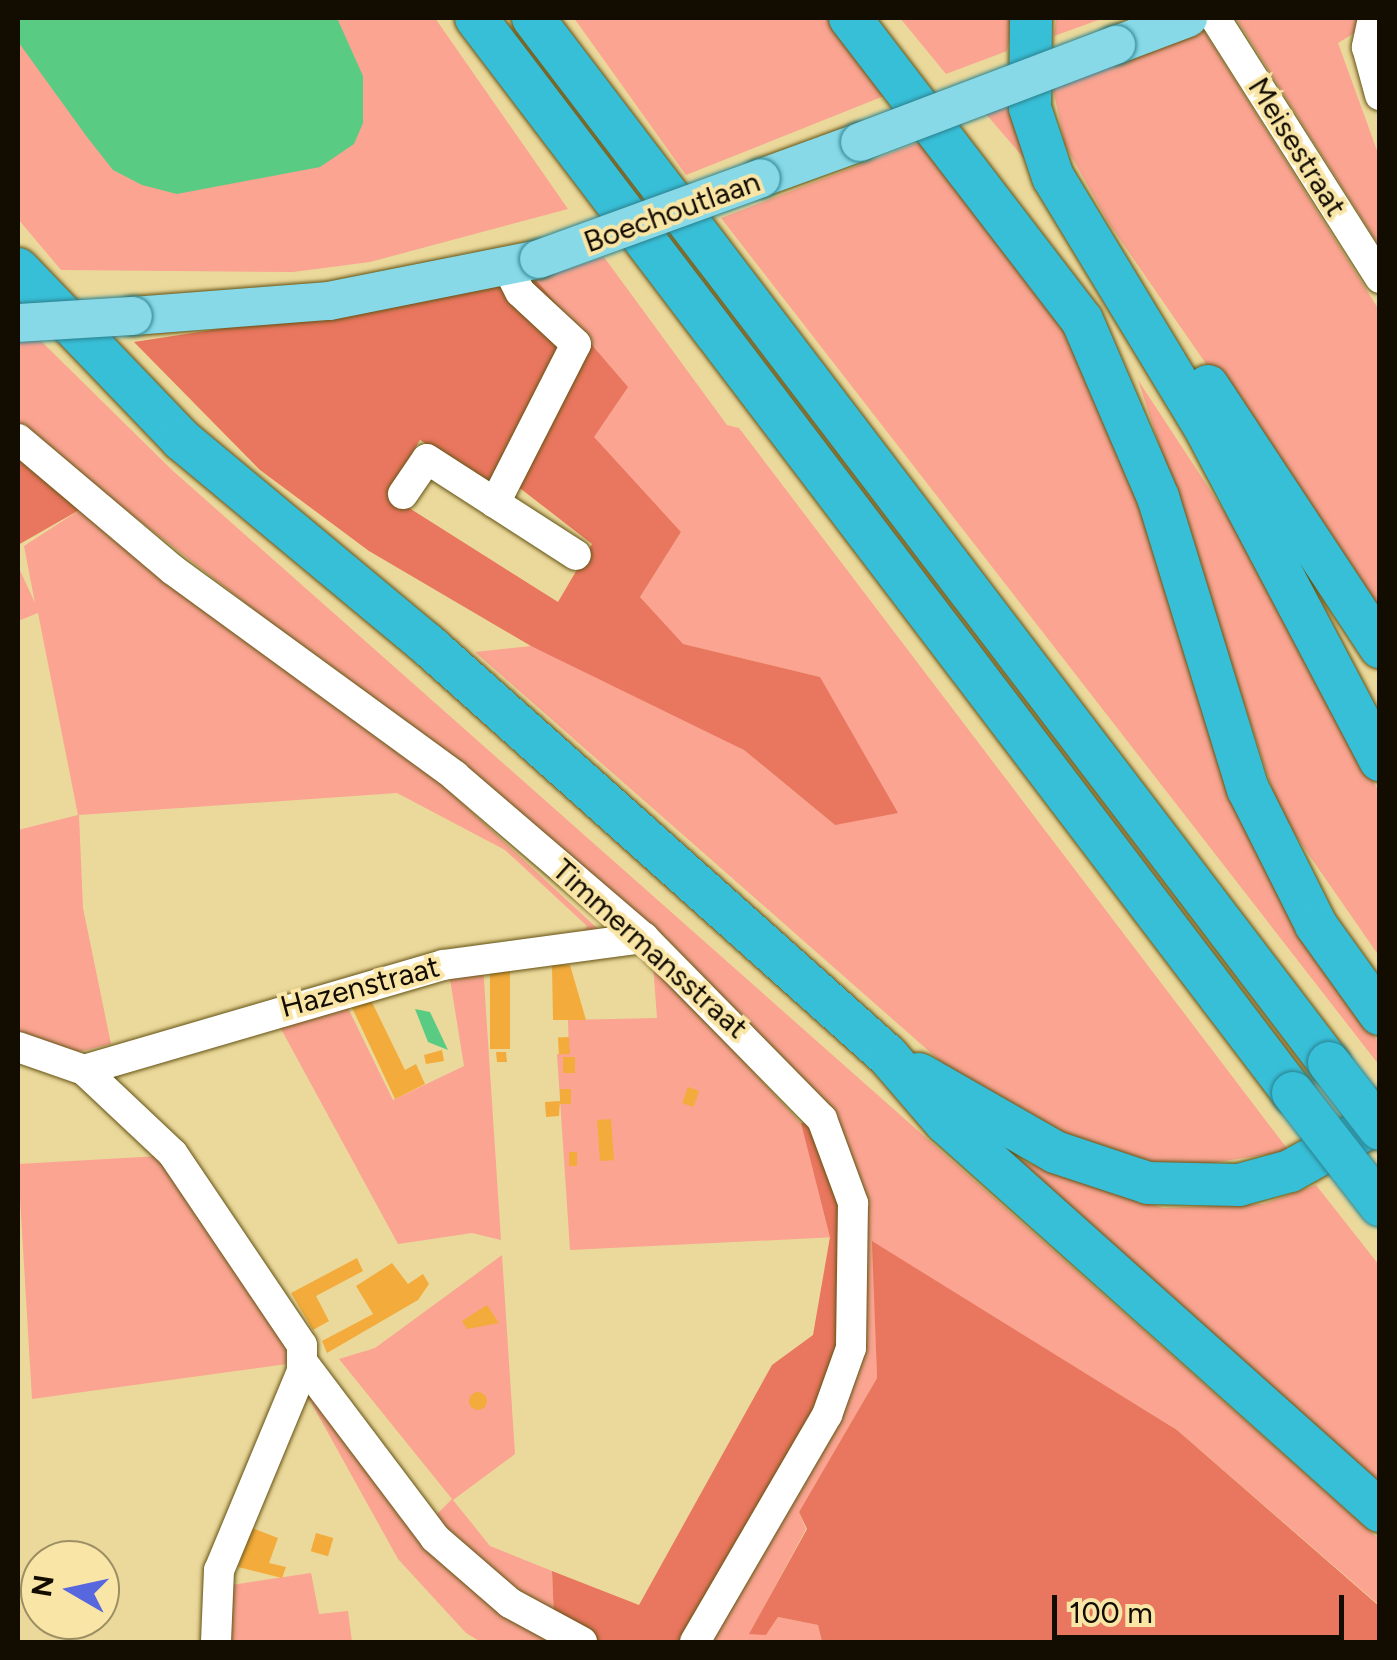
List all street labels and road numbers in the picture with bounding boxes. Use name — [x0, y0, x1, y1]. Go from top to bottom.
street label: Meisestraat — [1240, 71, 1354, 223]
street label: Boechoutlaan — [579, 164, 765, 260]
street label: Timmermansstraat — [545, 852, 755, 1046]
street label: Hazenstraat — [277, 949, 443, 1025]

